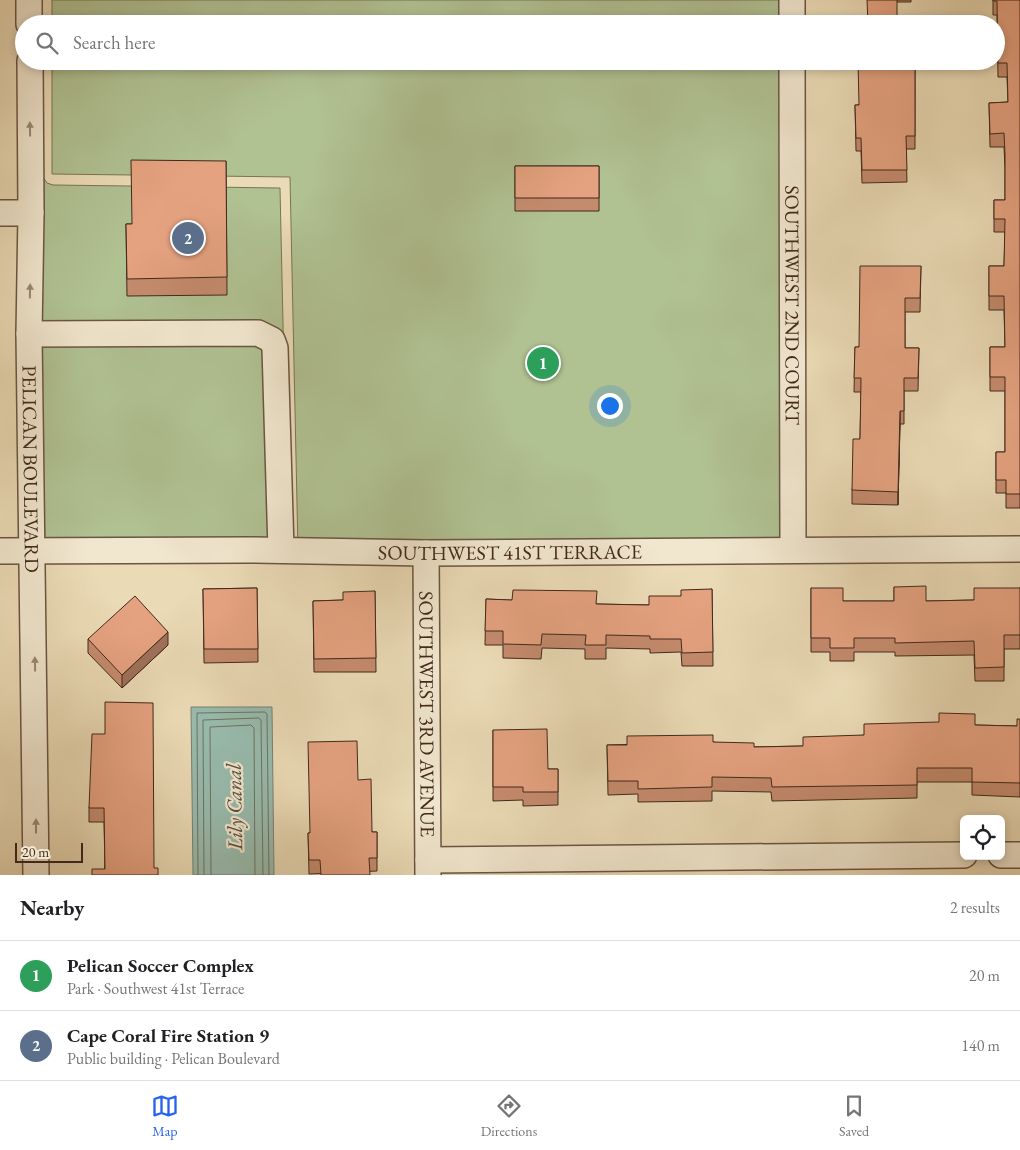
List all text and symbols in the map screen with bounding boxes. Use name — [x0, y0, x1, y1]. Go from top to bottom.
search box — [15, 15, 1005, 70]
icon: search — [33, 29, 61, 57]
text: Search here — [73, 30, 155, 55]
one-way arrow — [26, 121, 34, 137]
street label: SOUTHWEST 2ND COURT — [779, 185, 806, 425]
pin: 2 — [172, 219, 204, 257]
one-way arrow — [26, 283, 34, 299]
pin: 1 — [527, 344, 559, 382]
street label: PELICAN BOULEVARD — [16, 365, 45, 573]
your location — [597, 393, 623, 419]
street label: SOUTHWEST 41ST TERRACE — [378, 539, 642, 566]
street label: SOUTHWEST 3RD AVENUE — [413, 591, 441, 837]
one-way arrow — [30, 656, 38, 672]
water label: Lily Canal — [220, 762, 248, 852]
map controls — [960, 815, 1005, 860]
button: locate — [960, 815, 1005, 860]
one-way arrow — [32, 818, 40, 834]
scale bar — [15, 840, 82, 863]
text: 20 m — [22, 843, 49, 861]
text: Nearby — [20, 894, 84, 921]
text: 2 results — [950, 897, 1000, 918]
text: Pelican Soccer Complex — [67, 953, 254, 978]
text: 1 — [32, 965, 40, 986]
text: 20 m — [969, 965, 1000, 986]
text: Park · Southwest 41st Terrace — [67, 978, 244, 999]
text: Cape Coral Fire Station 9 — [67, 1023, 269, 1048]
text: 2 — [32, 1035, 40, 1056]
text: 140 m — [961, 1035, 1000, 1056]
text: Public building · Pelican Boulevard — [67, 1048, 280, 1069]
tab: Map — [151, 1092, 179, 1140]
tab: Directions — [481, 1092, 537, 1140]
tab: Saved — [839, 1092, 869, 1140]

